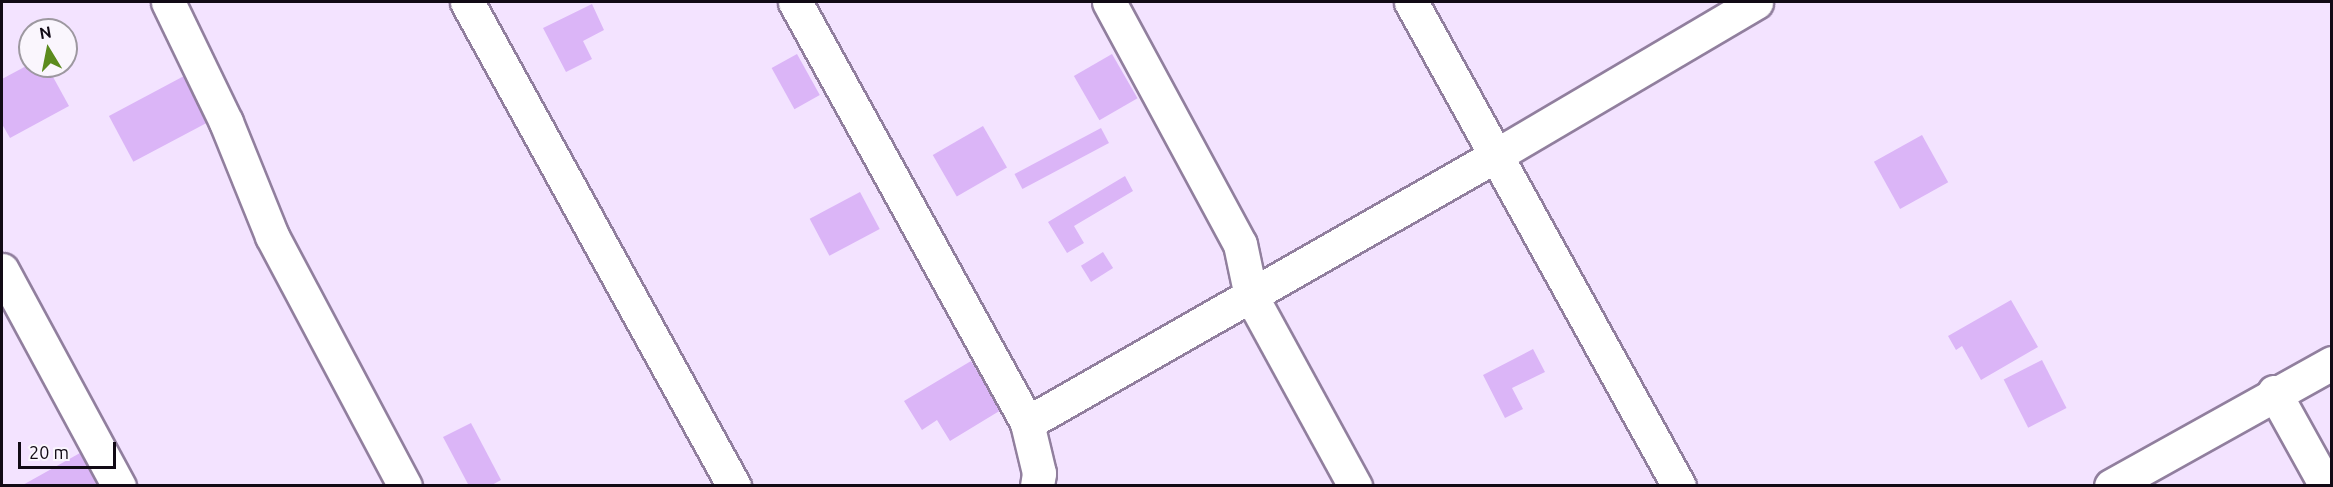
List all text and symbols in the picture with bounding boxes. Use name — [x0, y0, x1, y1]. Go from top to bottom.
north arrow — [18, 18, 78, 78]
text: N — [38, 22, 53, 42]
scale bar — [21, 430, 118, 468]
text: 20 m — [29, 442, 69, 462]

